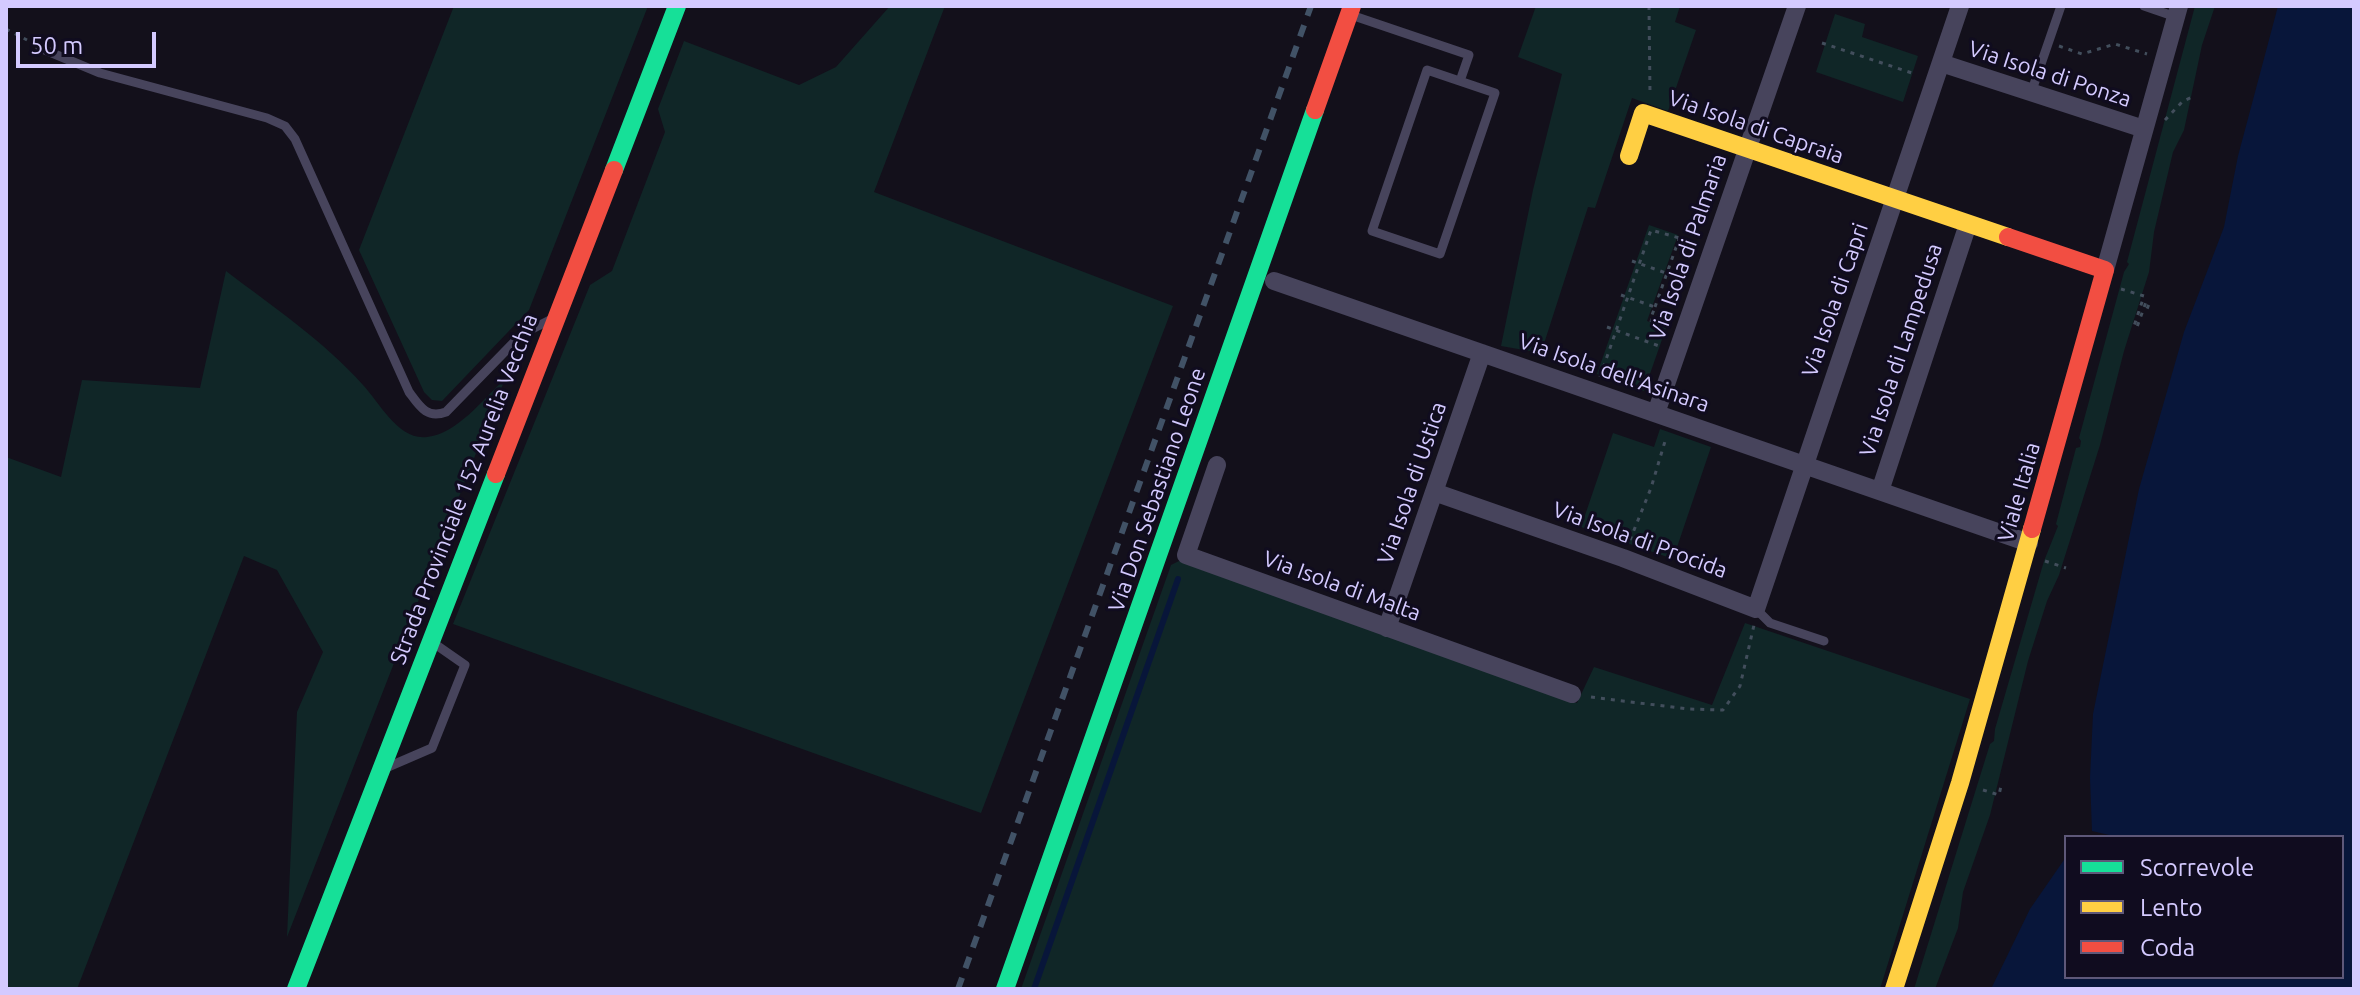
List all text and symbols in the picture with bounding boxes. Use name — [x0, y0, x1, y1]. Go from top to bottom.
scale bar — [20, 16, 160, 66]
text: 50 m — [30, 32, 83, 59]
street label: Via Isola di Ponza — [1965, 35, 2135, 113]
street label: Via Isola di Capraia — [1665, 85, 1847, 169]
street label: Via Isola di Palmaria — [1644, 150, 1732, 344]
street label: Via Isola di Capri — [1796, 219, 1874, 381]
street label: Via Isola di Lampedusa — [1854, 240, 1948, 460]
street label: Strada Provinciale 152 Aurelia Vecchia — [385, 310, 543, 668]
street label: Via Isola dell'Asinara — [1515, 328, 1713, 418]
street label: Via Don Sebastiano Leone — [1103, 364, 1211, 616]
street label: Via Isola di Ustica — [1372, 398, 1452, 568]
street label: Viale Italia — [1992, 439, 2046, 545]
street label: Via Isola di Procida — [1549, 496, 1731, 584]
street label: Via Isola di Malta — [1260, 545, 1424, 627]
legend — [2064, 835, 2344, 979]
text: Scorrevole — [2140, 854, 2254, 881]
text: Lento — [2140, 894, 2203, 921]
text: Coda — [2140, 934, 2195, 961]

